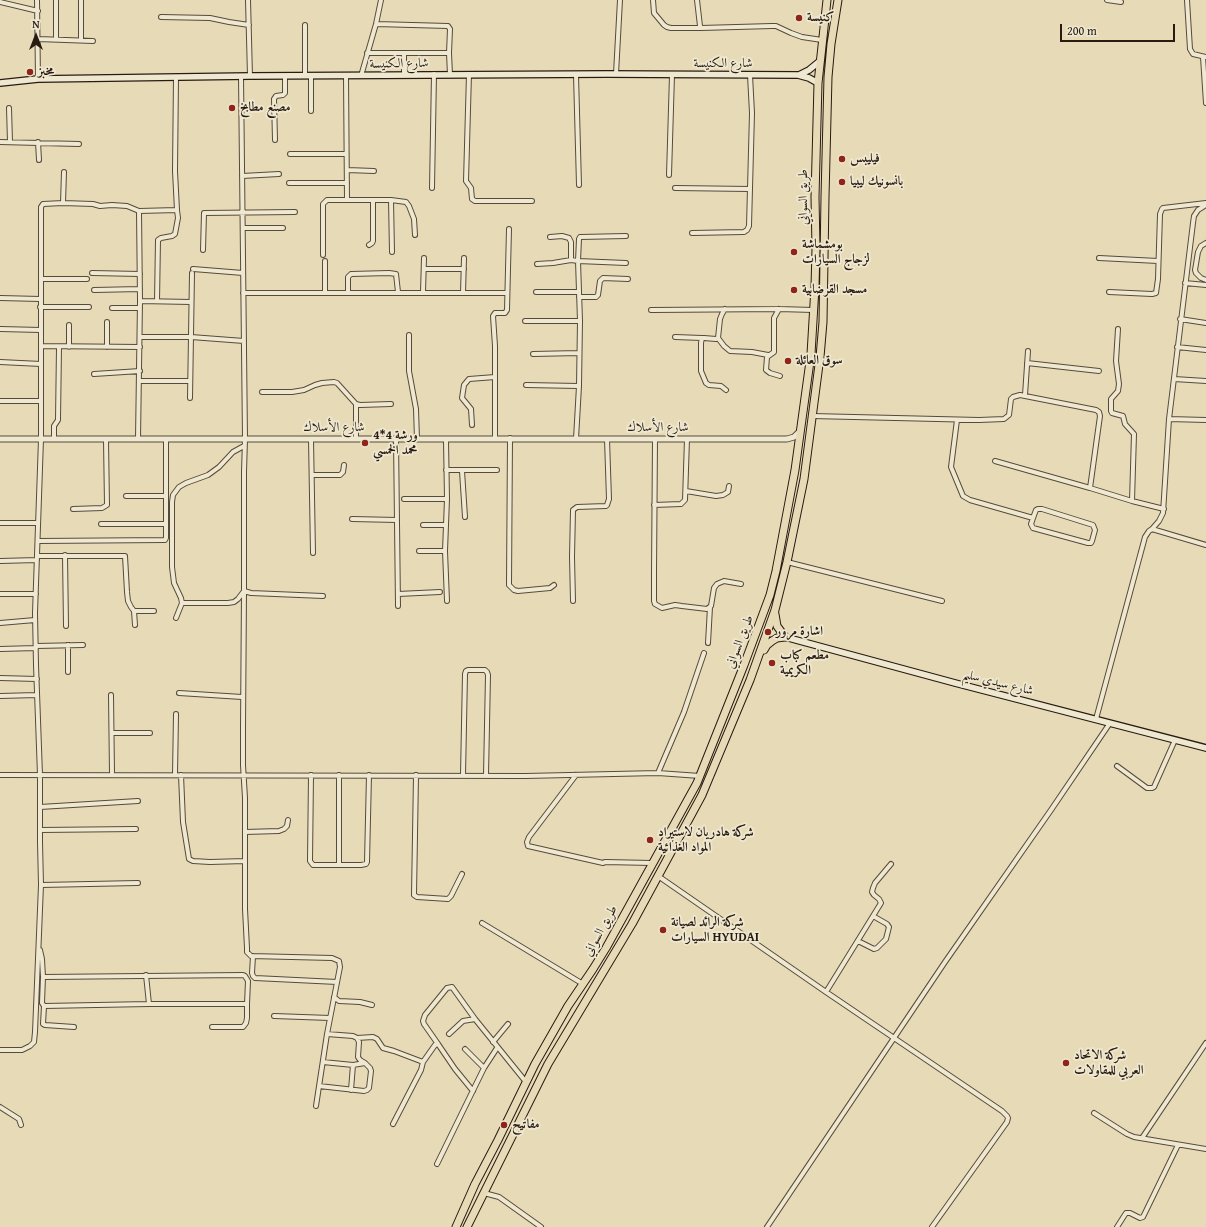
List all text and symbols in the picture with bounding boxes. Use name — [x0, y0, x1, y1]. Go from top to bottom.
place label: كنيسة — [807, 10, 834, 26]
marker: كنيسة — [794, 13, 804, 23]
north arrow — [16, 16, 56, 56]
text: N — [32, 16, 40, 32]
scale bar — [1062, 16, 1177, 42]
text: 200 m — [1067, 22, 1097, 39]
street label: شارع الكنيسة — [369, 56, 429, 72]
street label: شارع الكنيسة — [693, 56, 753, 72]
place label: مخبز — [38, 64, 54, 80]
marker: مخبز — [25, 67, 35, 77]
place label: مصنع مطابخ — [240, 100, 290, 116]
marker: مصنع مطابخ — [227, 103, 237, 113]
place label: فيليبس — [850, 151, 880, 167]
marker: فيليبس — [837, 154, 847, 164]
street label: طريق السواني — [796, 169, 812, 225]
place label: بانسونيك ليبيا — [850, 174, 903, 190]
marker: بانسونيك ليبيا — [837, 177, 847, 187]
place label: بومشماشة لزجاج السيارات — [802, 237, 870, 268]
marker: بومشماشة لزجاج السيارات — [789, 247, 799, 257]
place label: مسجد القرضابية — [802, 282, 867, 298]
marker: مسجد القرضابية — [789, 285, 799, 295]
place label: سوق العائلة — [796, 353, 843, 369]
marker: سوق العائلة — [783, 356, 793, 366]
street label: شارع الأسلاك — [303, 420, 365, 436]
street label: شارع الأسلاك — [627, 420, 689, 436]
place label: 4*4 ورشة محمد الخمسي — [373, 428, 418, 459]
marker: 4*4 ورشة محمد الخمسي — [360, 438, 370, 448]
street label: طريق السواني — [723, 613, 757, 671]
place label: اشارة مرور — [776, 624, 823, 640]
marker: اشارة مرور — [763, 627, 773, 637]
place label: مطعم كباب الكريمية — [780, 648, 829, 679]
marker: مطعم كباب الكريمية — [767, 658, 777, 668]
street label: شارع سيدي سليم — [961, 667, 1035, 699]
place label: شركة هادريان لاستيراد المواد الغذائية — [658, 825, 754, 856]
marker: شركة هادريان لاستيراد المواد الغذائية — [645, 835, 655, 845]
street label: طريق السواني — [581, 903, 621, 959]
place label: شركة الرائد لصيانة السيارات HYUDAI — [671, 915, 759, 946]
marker: شركة الرائد لصيانة السيارات HYUDAI — [658, 925, 668, 935]
place label: شركة الاتحاد العربي للمقاولات — [1074, 1048, 1144, 1079]
marker: شركة الاتحاد العربي للمقاولات — [1061, 1058, 1071, 1068]
place label: مفاتيح — [512, 1117, 540, 1133]
marker: مفاتيح — [499, 1120, 509, 1130]

